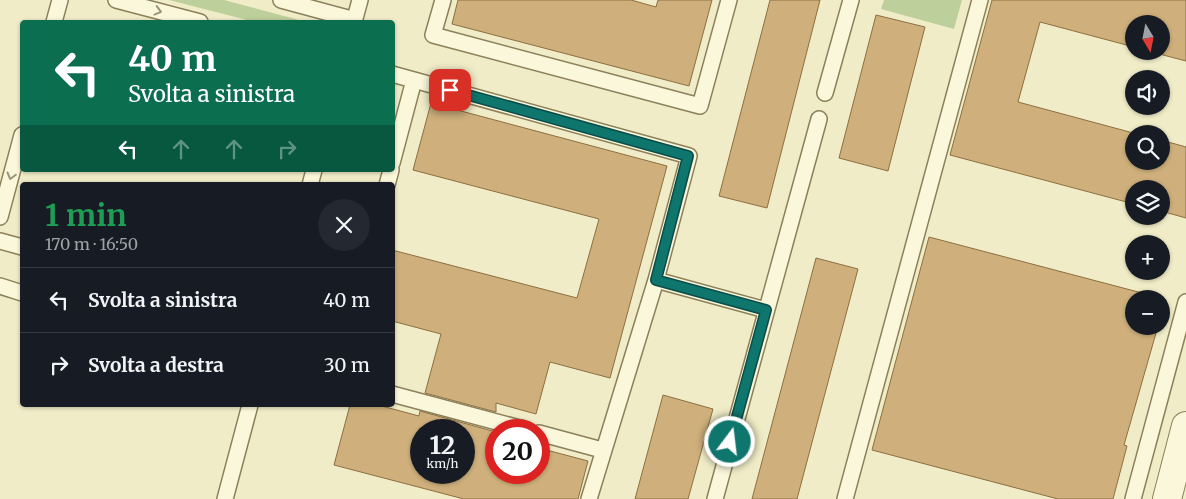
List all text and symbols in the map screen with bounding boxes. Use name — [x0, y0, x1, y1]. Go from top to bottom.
one-way arrow — [154, 6, 162, 16]
north arrow — [1125, 15, 1170, 60]
map controls — [1125, 15, 1170, 335]
text: 40 m — [128, 37, 216, 81]
icon: left — [45, 40, 110, 105]
pin — [429, 69, 471, 111]
button: sound — [1125, 70, 1170, 115]
icon: arrive — [436, 76, 464, 104]
text: Svolta a sinistra — [128, 80, 295, 108]
button: search — [1125, 125, 1170, 170]
icon: left — [114, 135, 142, 163]
icon: ahead — [167, 135, 195, 163]
icon: ahead — [220, 135, 248, 163]
icon: right — [273, 135, 301, 163]
one-way arrow — [7, 171, 17, 180]
button: layers — [1125, 180, 1170, 225]
text: 1 min — [45, 196, 127, 234]
button: close — [318, 199, 370, 251]
text: 170 m · 16:50 — [45, 234, 138, 254]
button: + — [1125, 235, 1170, 280]
icon: left — [45, 286, 73, 314]
text: Svolta a sinistra — [88, 288, 237, 312]
text: 40 m — [323, 288, 370, 312]
button: − — [1125, 290, 1170, 335]
icon: right — [45, 351, 73, 379]
text: Svolta a destra — [88, 353, 224, 377]
text: 30 m — [324, 353, 370, 377]
position arrow — [703, 415, 755, 467]
speed limit sign: 20 — [485, 419, 550, 484]
text: 12 — [429, 429, 456, 461]
text: km/h — [427, 456, 458, 471]

